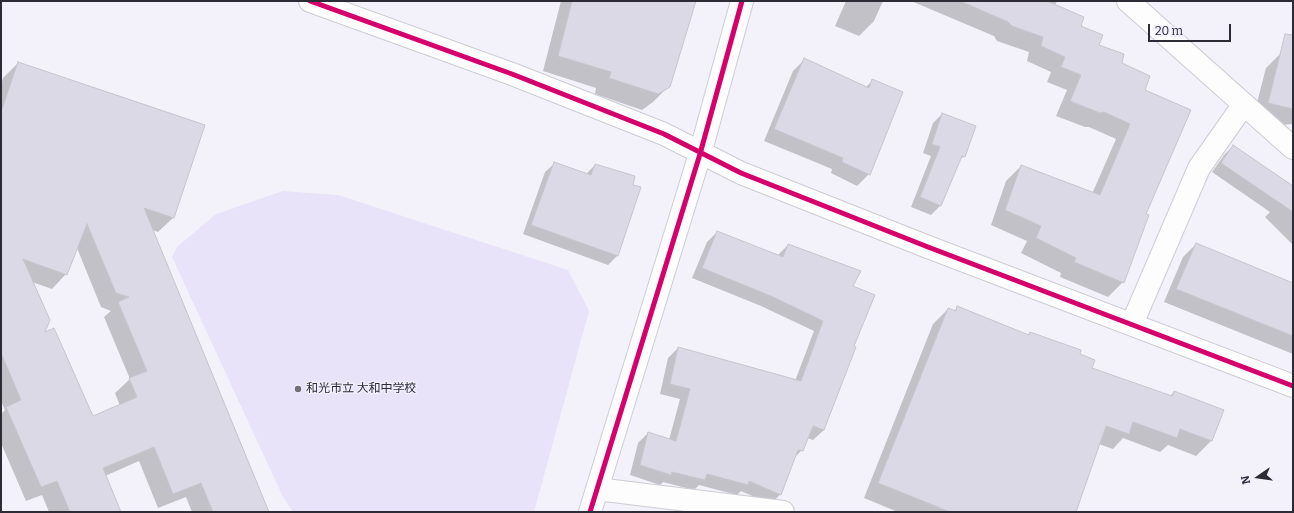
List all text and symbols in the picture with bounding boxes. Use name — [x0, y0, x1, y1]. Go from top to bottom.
scale bar — [1150, 16, 1233, 42]
text: 20 m — [1155, 24, 1183, 38]
place label: 和光市立 大和中学校 — [306, 382, 416, 396]
marker: 和光市立 大和中学校 — [293, 384, 303, 394]
north arrow — [1238, 457, 1278, 497]
text: N — [1239, 474, 1253, 485]

